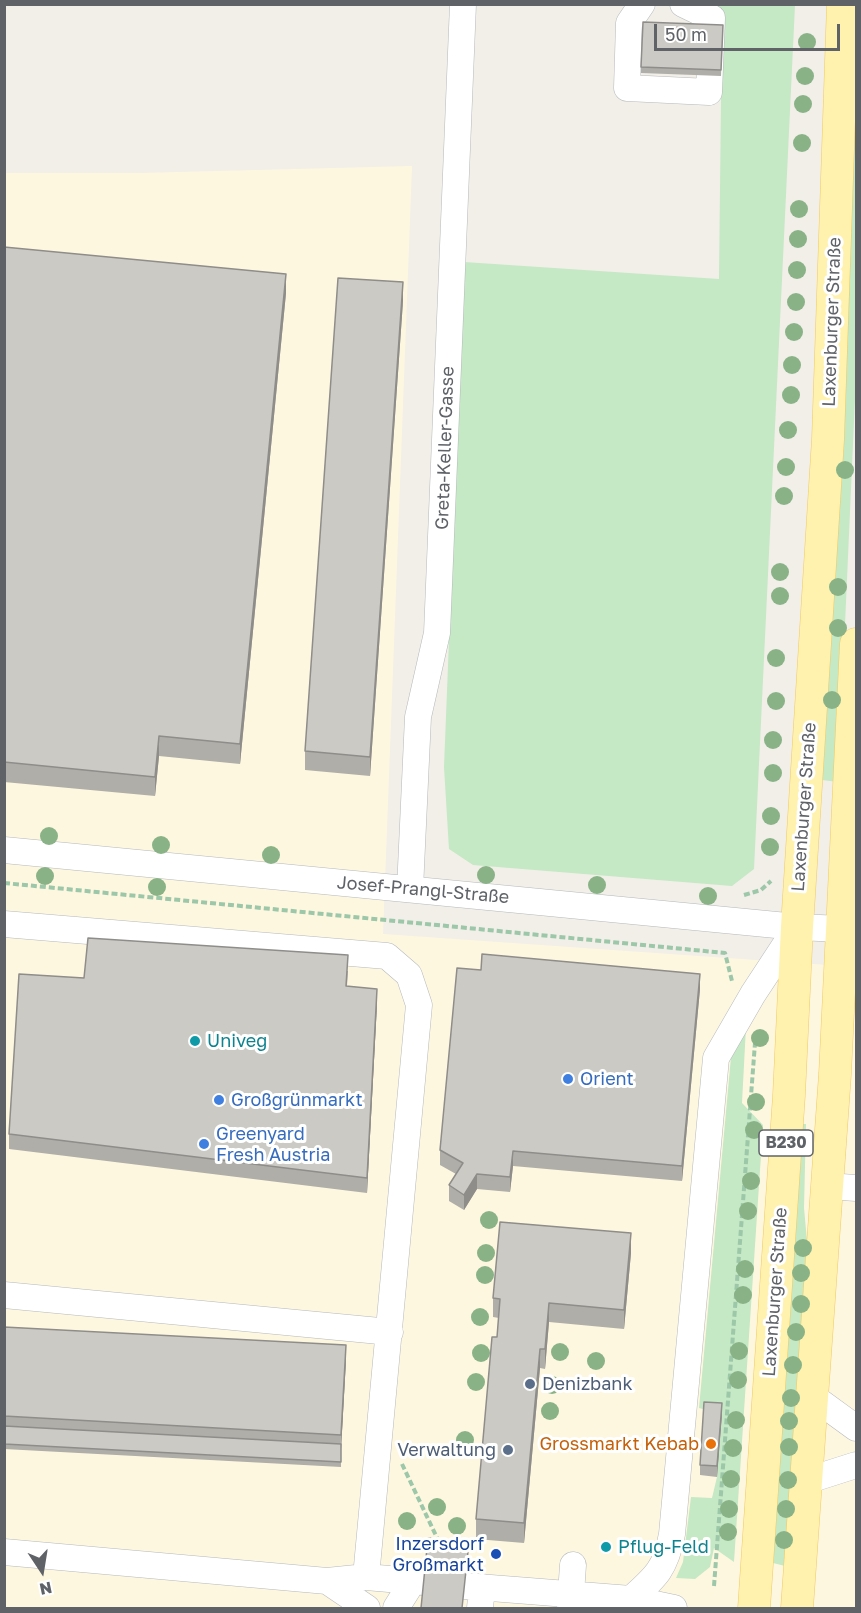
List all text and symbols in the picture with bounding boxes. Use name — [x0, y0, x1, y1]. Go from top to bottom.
scale bar — [657, 12, 843, 50]
text: 50 m — [665, 23, 707, 45]
street label: Laxenburger Straße — [818, 237, 846, 407]
street label: Greta-Keller-Gasse — [431, 366, 459, 530]
street label: Laxenburger Straße — [787, 722, 821, 892]
street label: Josef-Prangl-Straße — [336, 872, 510, 908]
place label: Univeg — [207, 1030, 267, 1052]
marker: Univeg — [188, 1034, 202, 1048]
place label: Orient — [580, 1068, 634, 1090]
marker: Orient — [561, 1072, 575, 1086]
place label: Großgrünmarkt — [231, 1089, 363, 1111]
marker: Großgrünmarkt — [212, 1093, 226, 1107]
place label: Greenyard Fresh Austria — [216, 1123, 330, 1166]
road number: B230 — [759, 1130, 813, 1156]
marker: Greenyard Fresh Austria — [197, 1137, 211, 1151]
street label: Laxenburger Straße — [758, 1207, 792, 1377]
place label: Denizbank — [542, 1373, 633, 1395]
marker: Denizbank — [523, 1377, 537, 1391]
place label: Grossmarkt Kebab — [539, 1433, 699, 1455]
marker: Grossmarkt Kebab — [704, 1437, 718, 1451]
place label: Verwaltung — [397, 1439, 496, 1461]
marker: Verwaltung — [501, 1443, 515, 1457]
place label: Inzersdorf Großmarkt — [392, 1533, 484, 1576]
place label: Pflug-Feld — [618, 1536, 709, 1558]
marker: Pflug-Feld — [599, 1540, 613, 1554]
north arrow — [12, 1541, 72, 1601]
marker: Inzersdorf Großmarkt — [489, 1547, 503, 1561]
text: N — [38, 1578, 54, 1600]

